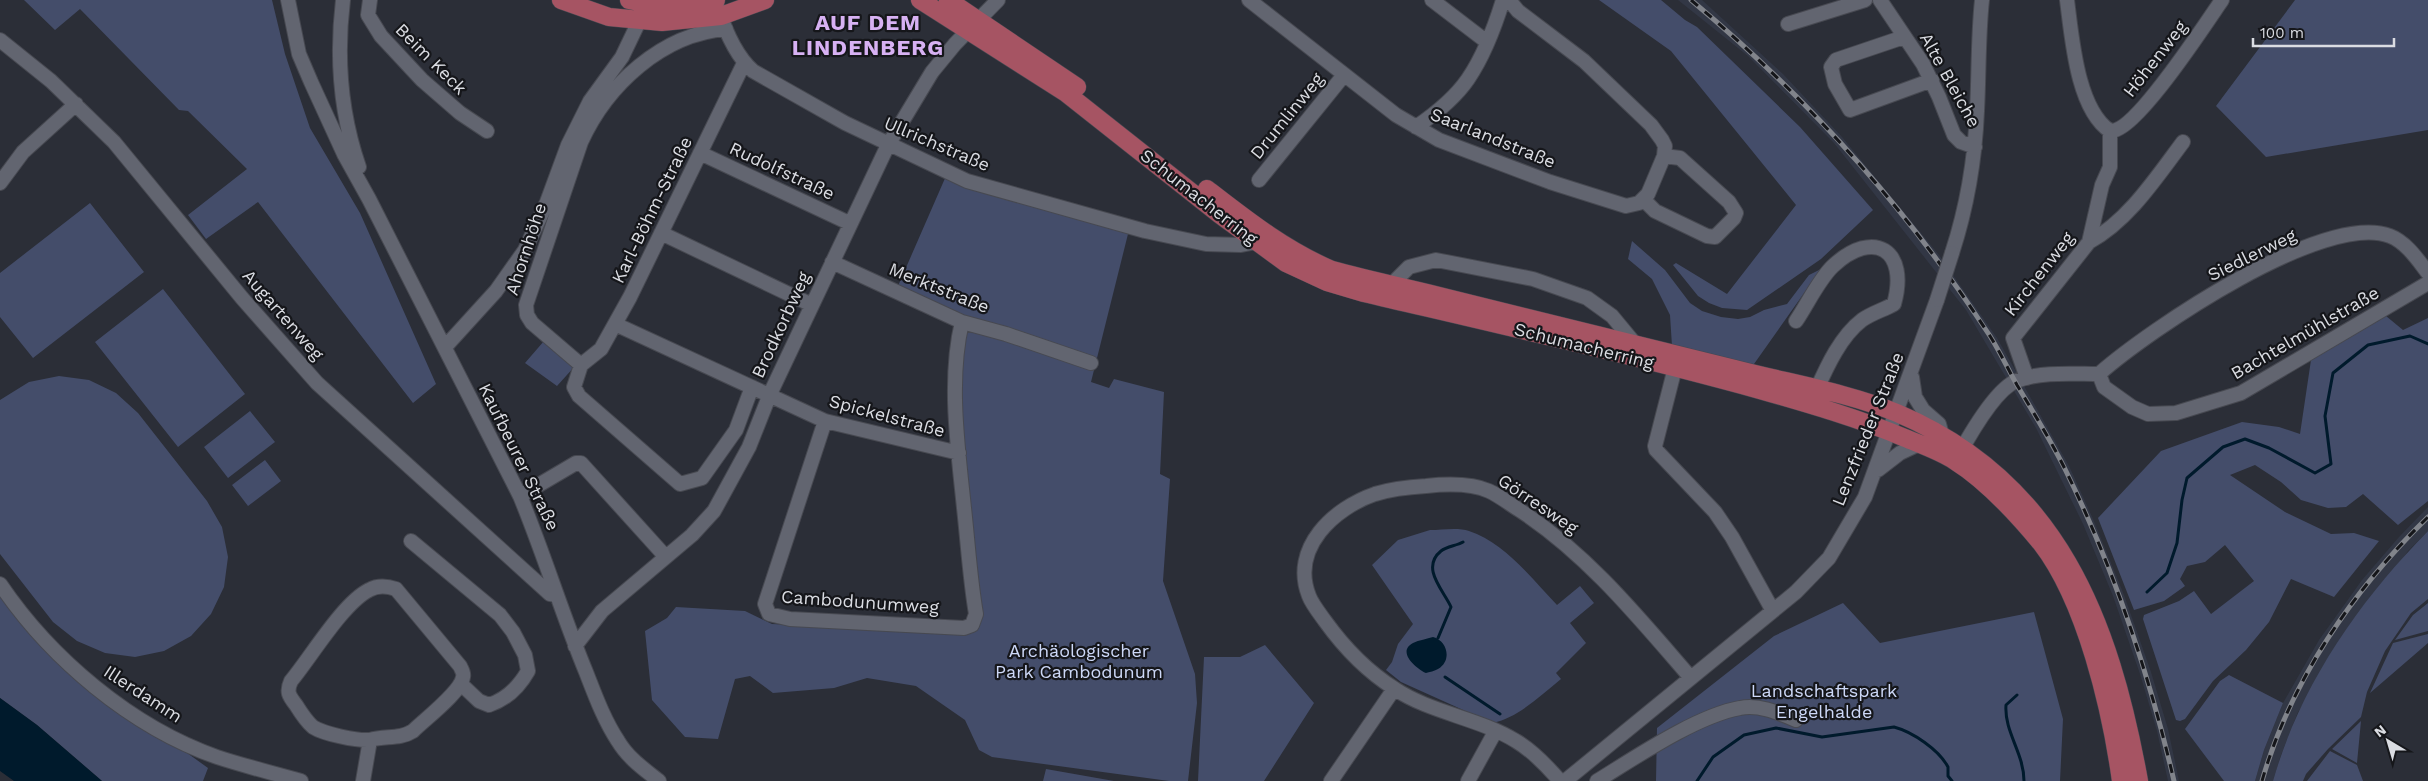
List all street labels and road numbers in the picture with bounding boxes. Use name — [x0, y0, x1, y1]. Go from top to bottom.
street label: Höhenweg — [2118, 16, 2191, 101]
street label: Beim Keck — [391, 19, 471, 99]
street label: Alte Bleiche — [1916, 29, 1985, 131]
street label: Drumlinweg — [1246, 68, 1328, 163]
street label: Saarlandstraße — [1428, 103, 1559, 172]
street label: Ullrichstraße — [881, 112, 993, 175]
street label: Karl-Böhm-Straße — [607, 133, 696, 287]
street label: Rudolfstraße — [726, 137, 838, 204]
street label: Schumacherring — [1136, 144, 1262, 249]
street label: Ahornhöhe — [501, 200, 550, 298]
street label: Siedlerweg — [2204, 224, 2300, 285]
street label: Kirchenweg — [1999, 227, 2078, 320]
street label: Merktstraße — [886, 258, 993, 317]
street label: Augartenweg — [238, 265, 329, 365]
street label: Brodkorbweg — [747, 268, 814, 381]
street label: Bachtelmühlstraße — [2227, 282, 2382, 383]
street label: Schumacherring — [1512, 318, 1656, 373]
street label: Lenzfrieder Straße — [1827, 349, 1908, 509]
street label: Kaufbeurer Straße — [475, 380, 564, 534]
street label: Spickelstraße — [827, 390, 947, 441]
street label: Görresweg — [1494, 469, 1583, 538]
street label: Cambodunumweg — [780, 586, 940, 618]
street label: Illerdamm — [100, 660, 187, 727]

